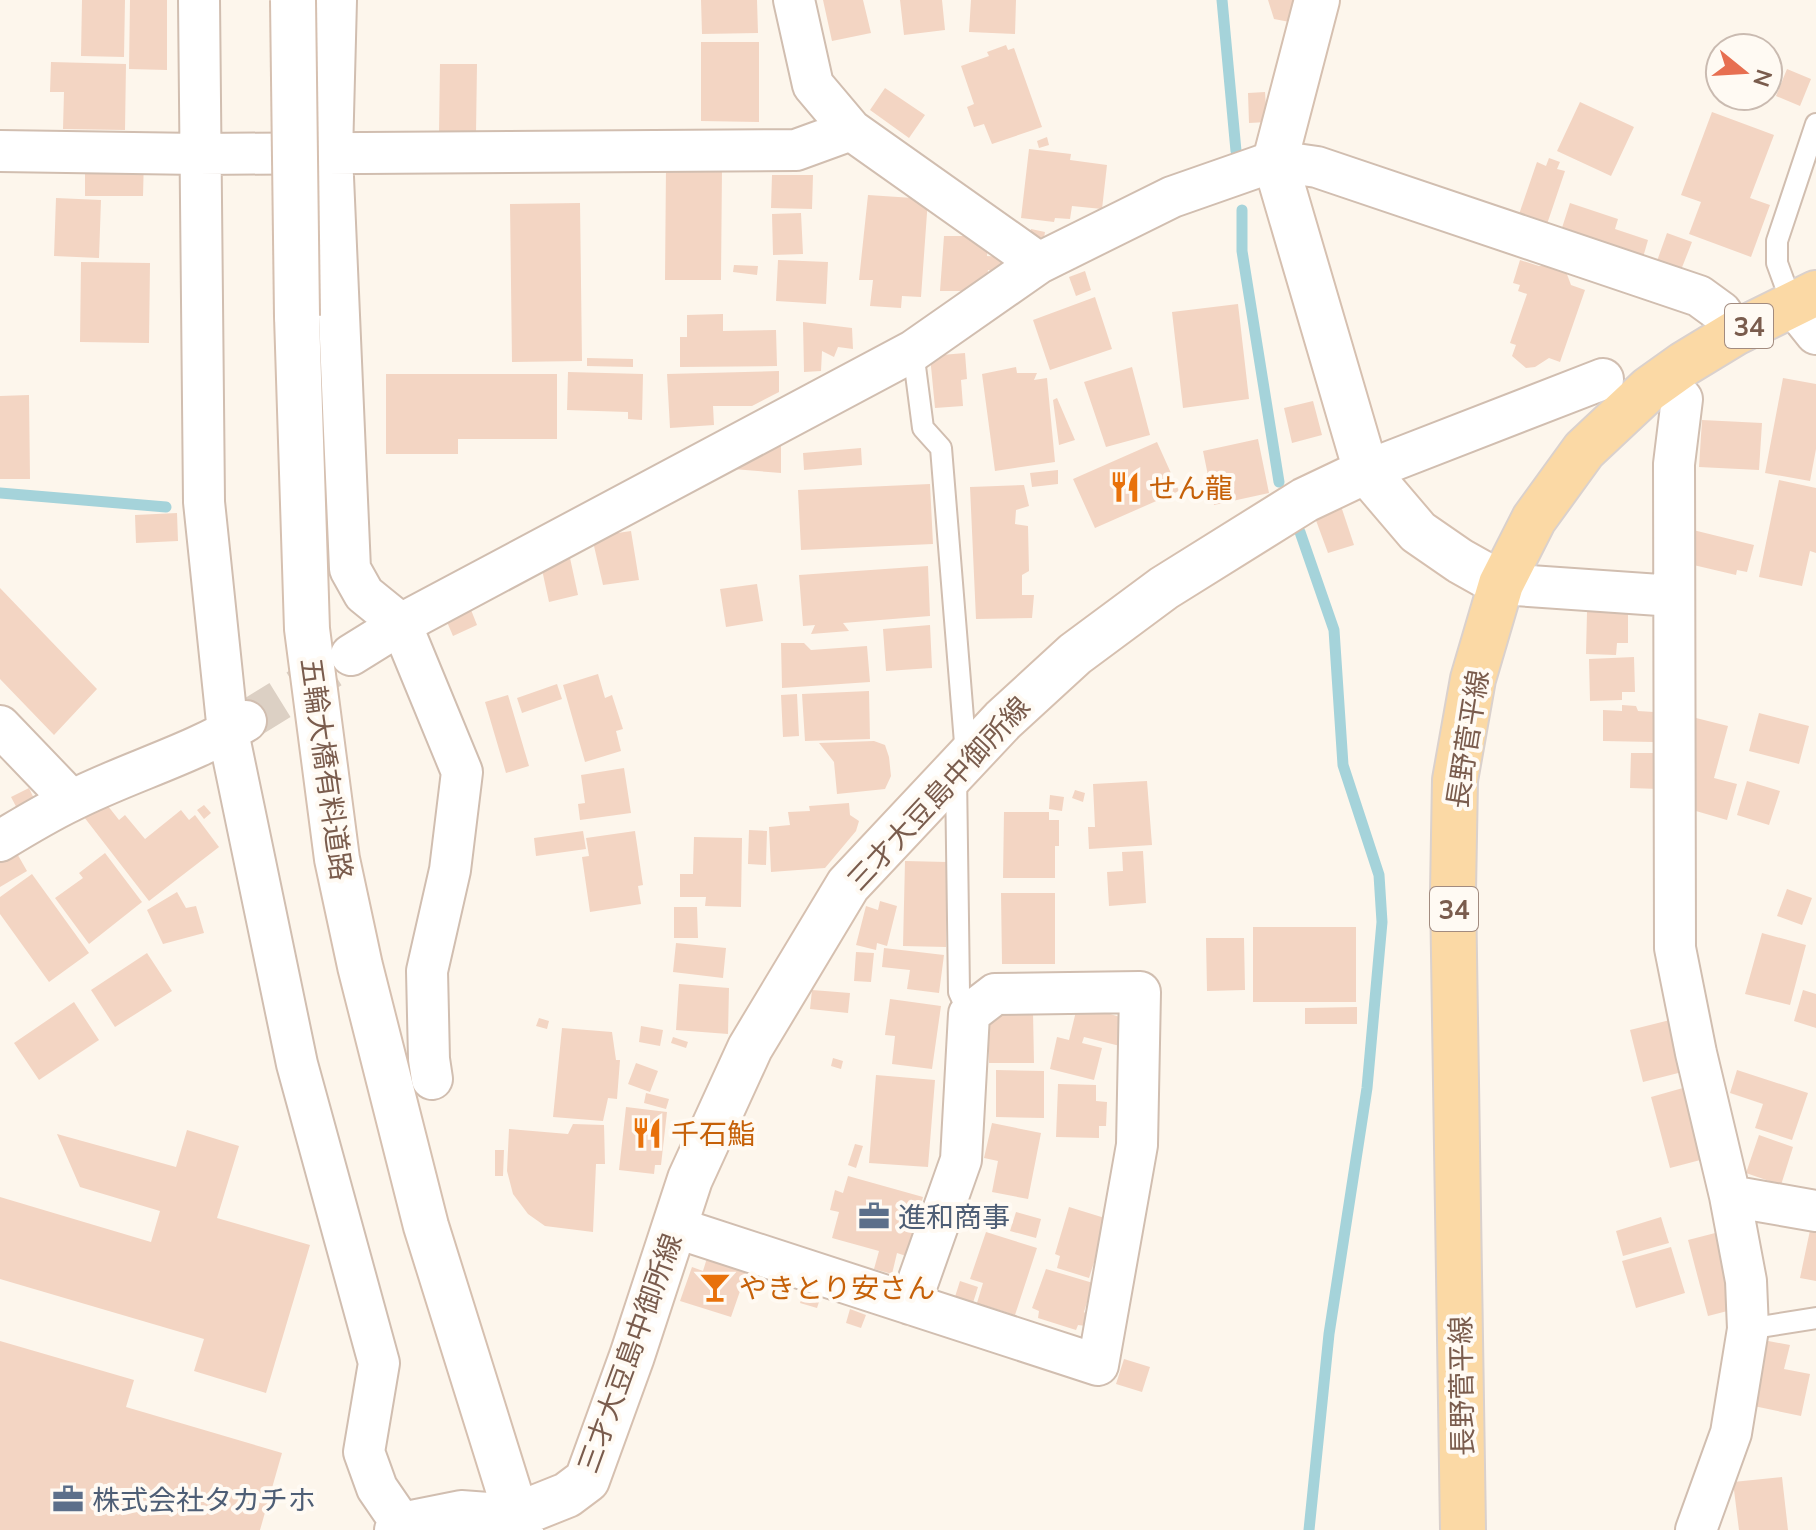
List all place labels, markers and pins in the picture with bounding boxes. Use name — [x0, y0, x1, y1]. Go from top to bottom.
restaurant icon: せん龍 — [1108, 470, 1142, 504]
place label: せん龍 — [1149, 470, 1233, 505]
restaurant icon: 千石鮨 — [630, 1116, 664, 1150]
place label: 千石鮨 — [671, 1116, 755, 1151]
office icon: 進和商事 — [857, 1199, 891, 1233]
place label: 進和商事 — [898, 1199, 1010, 1234]
bar icon: やきとり安さん — [698, 1270, 732, 1304]
place label: やきとり安さん — [739, 1270, 935, 1305]
office icon: 株式会社タカチホ — [51, 1482, 85, 1516]
place label: 株式会社タカチホ — [92, 1482, 316, 1517]

